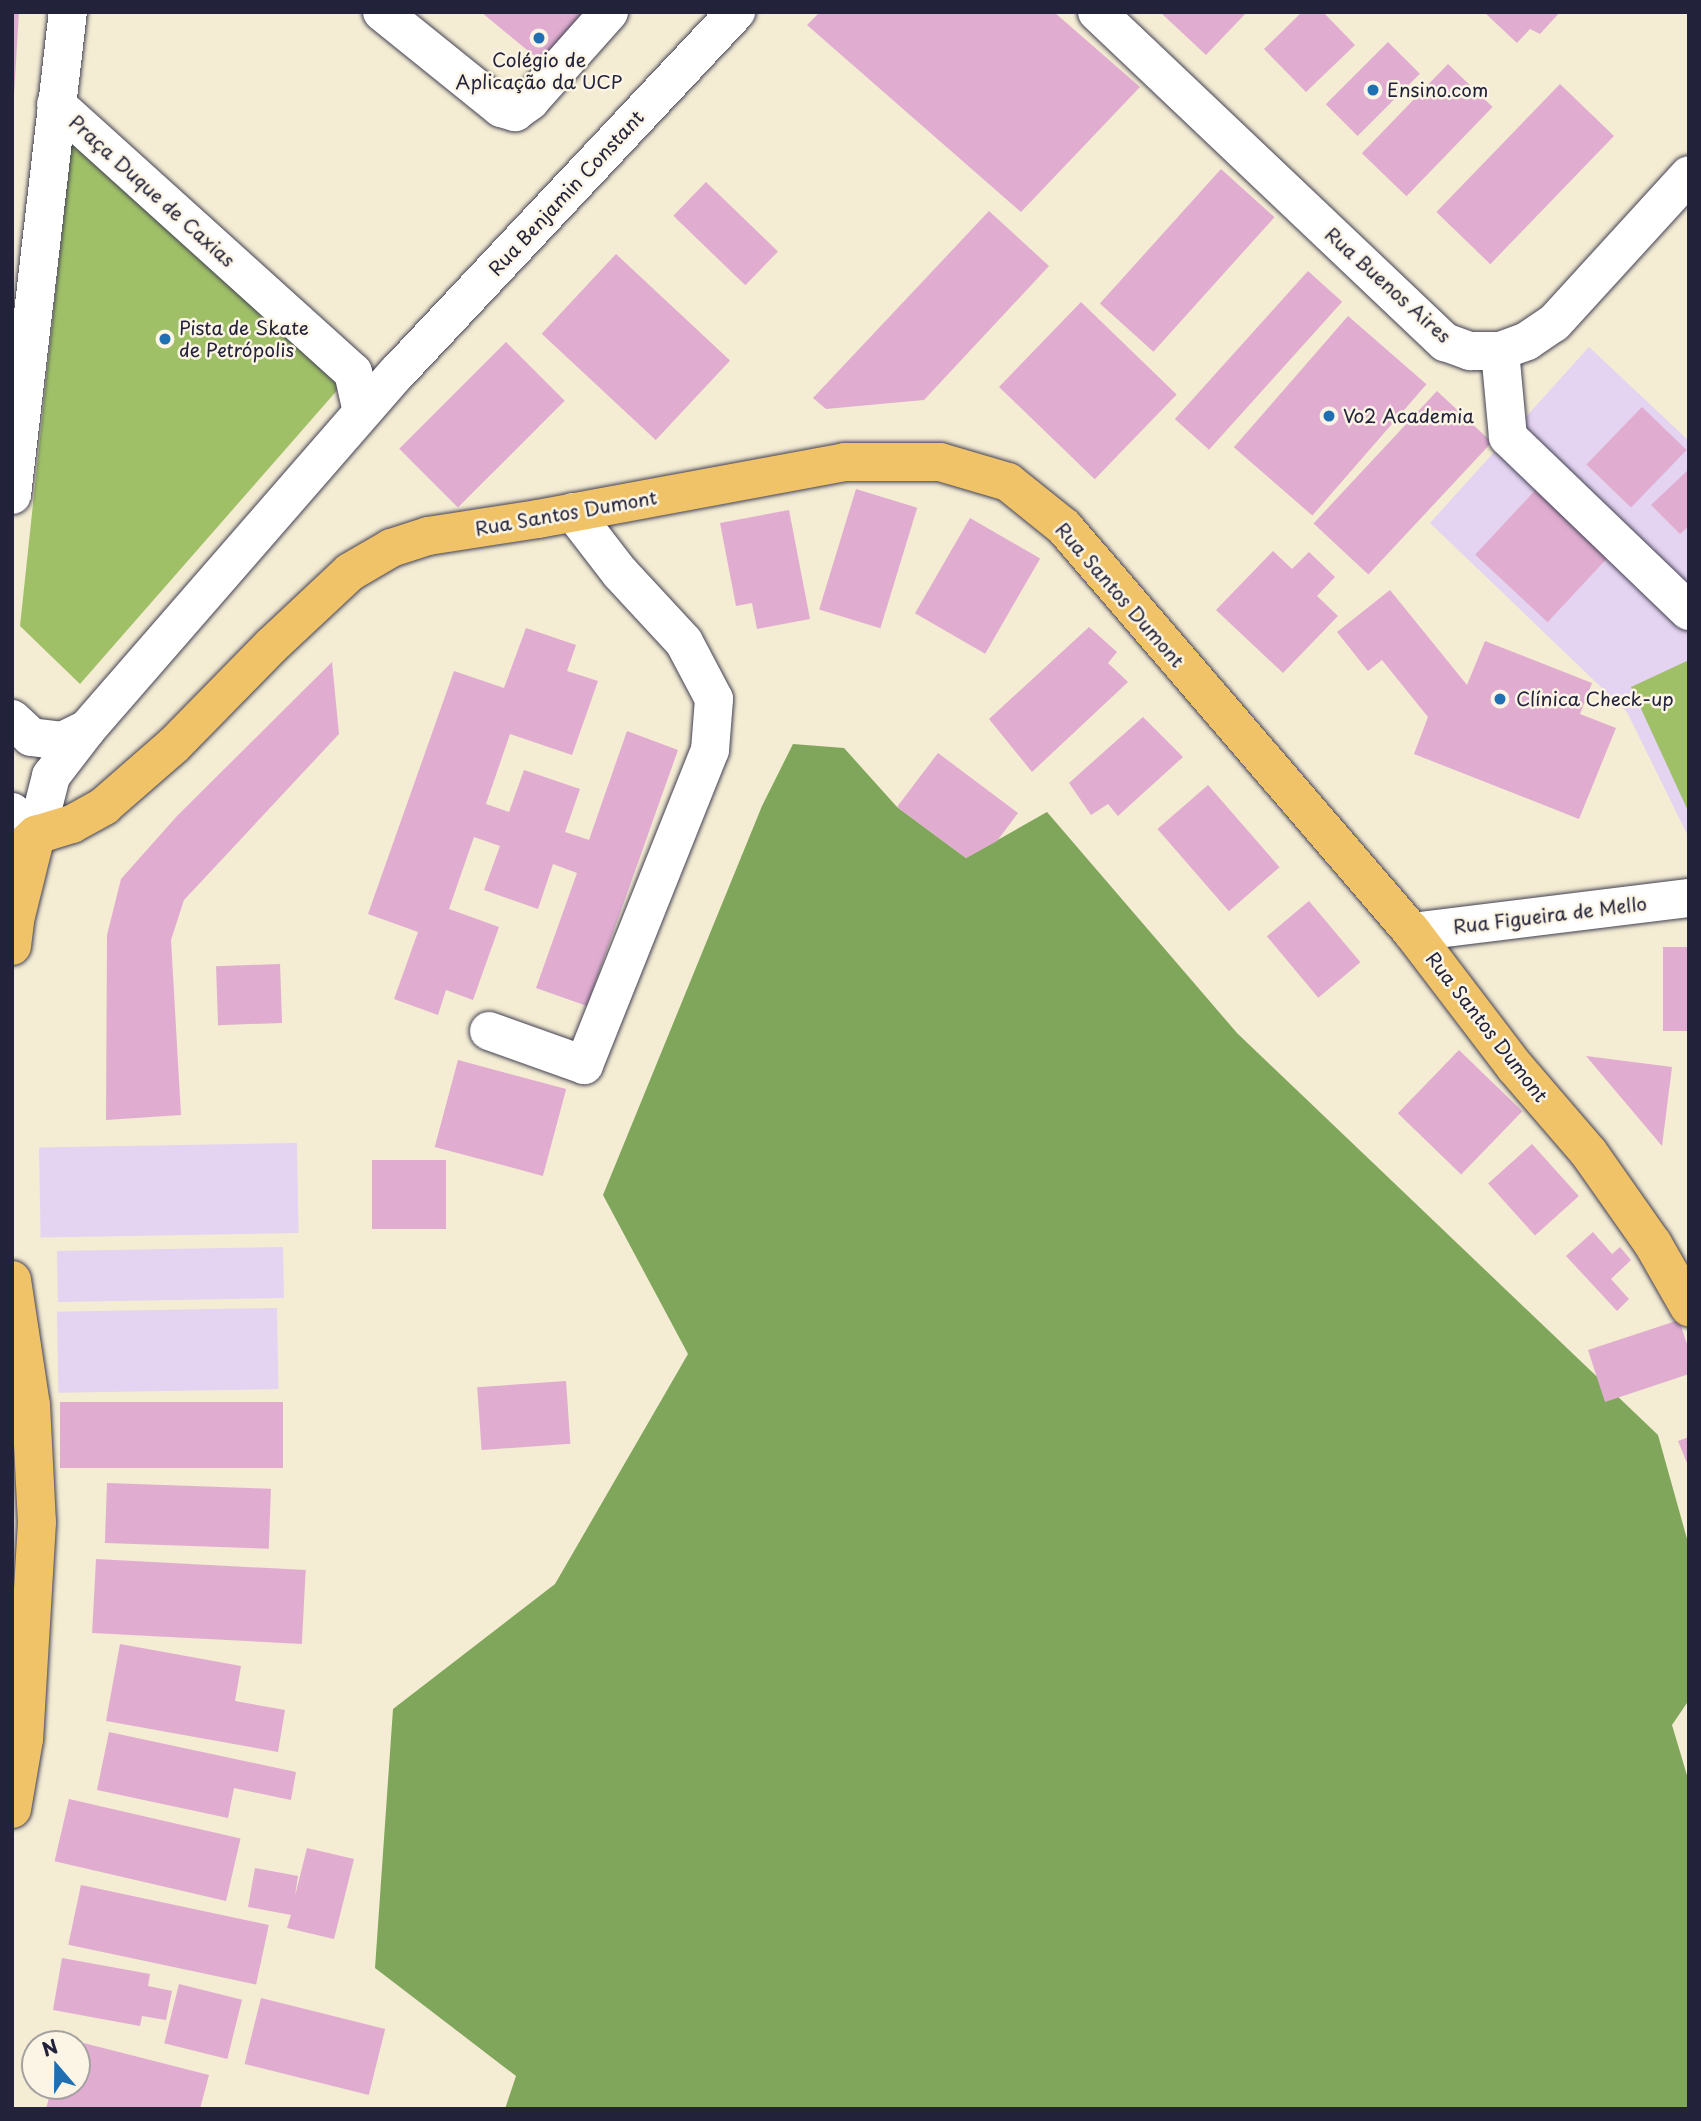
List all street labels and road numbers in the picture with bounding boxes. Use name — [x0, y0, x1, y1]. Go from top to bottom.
street label: Rua Benjamin Constant — [483, 105, 649, 281]
street label: Praça Duque de Caxias — [65, 111, 239, 271]
street label: Rua Buenos Aires — [1320, 222, 1456, 348]
street label: Rua Santos Dumont — [473, 486, 659, 540]
street label: Rua Santos Dumont — [1051, 518, 1189, 672]
street label: Rua Figueira de Mello — [1450, 892, 1650, 938]
street label: Rua Santos Dumont — [1421, 947, 1553, 1107]

